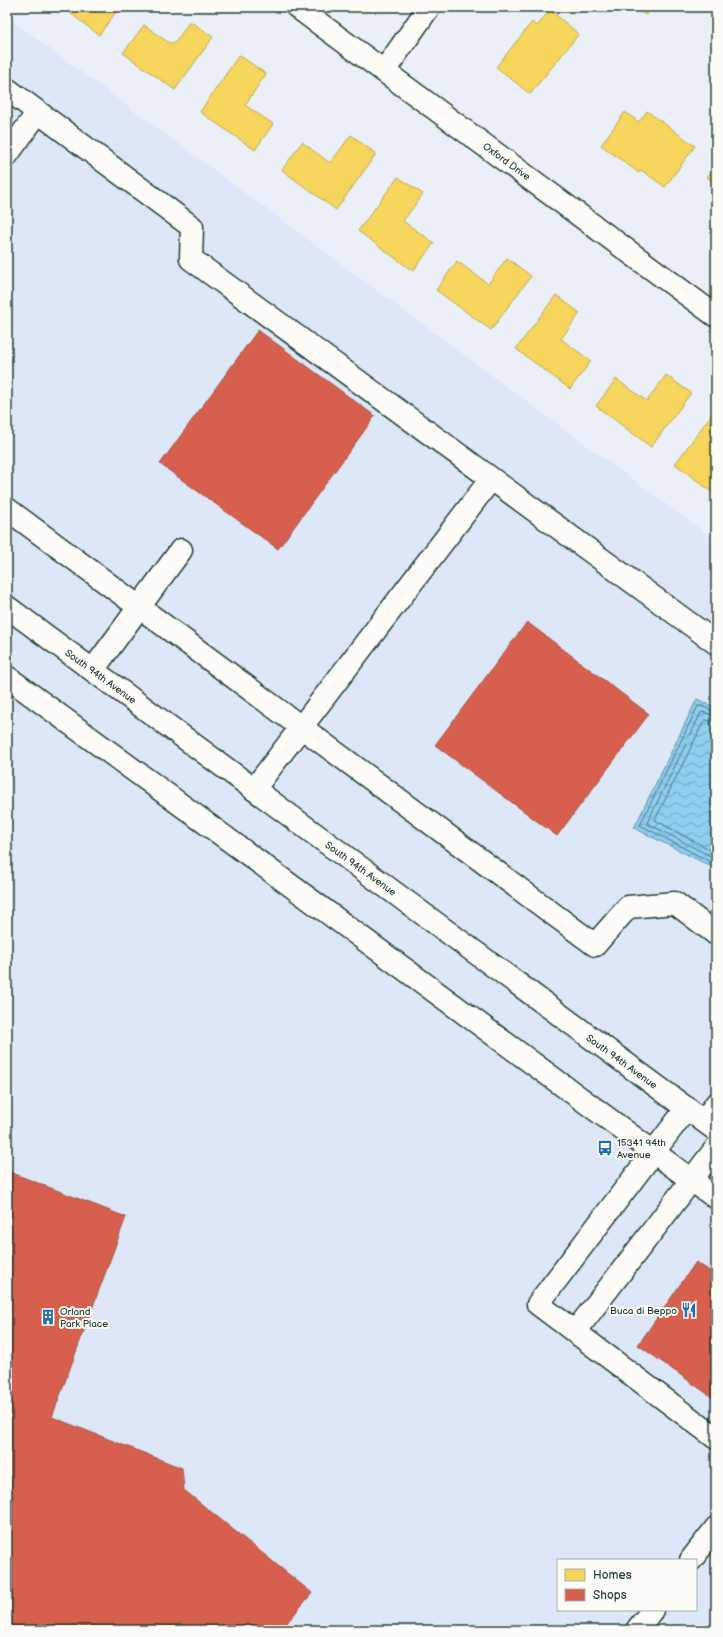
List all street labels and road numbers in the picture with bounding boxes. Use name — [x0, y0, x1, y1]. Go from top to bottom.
street label: Oxford Drive — [480, 140, 533, 183]
street label: South 94th Avenue — [62, 647, 138, 707]
street label: South 94th Avenue — [322, 839, 398, 899]
street label: South 94th Avenue — [583, 1032, 659, 1092]

